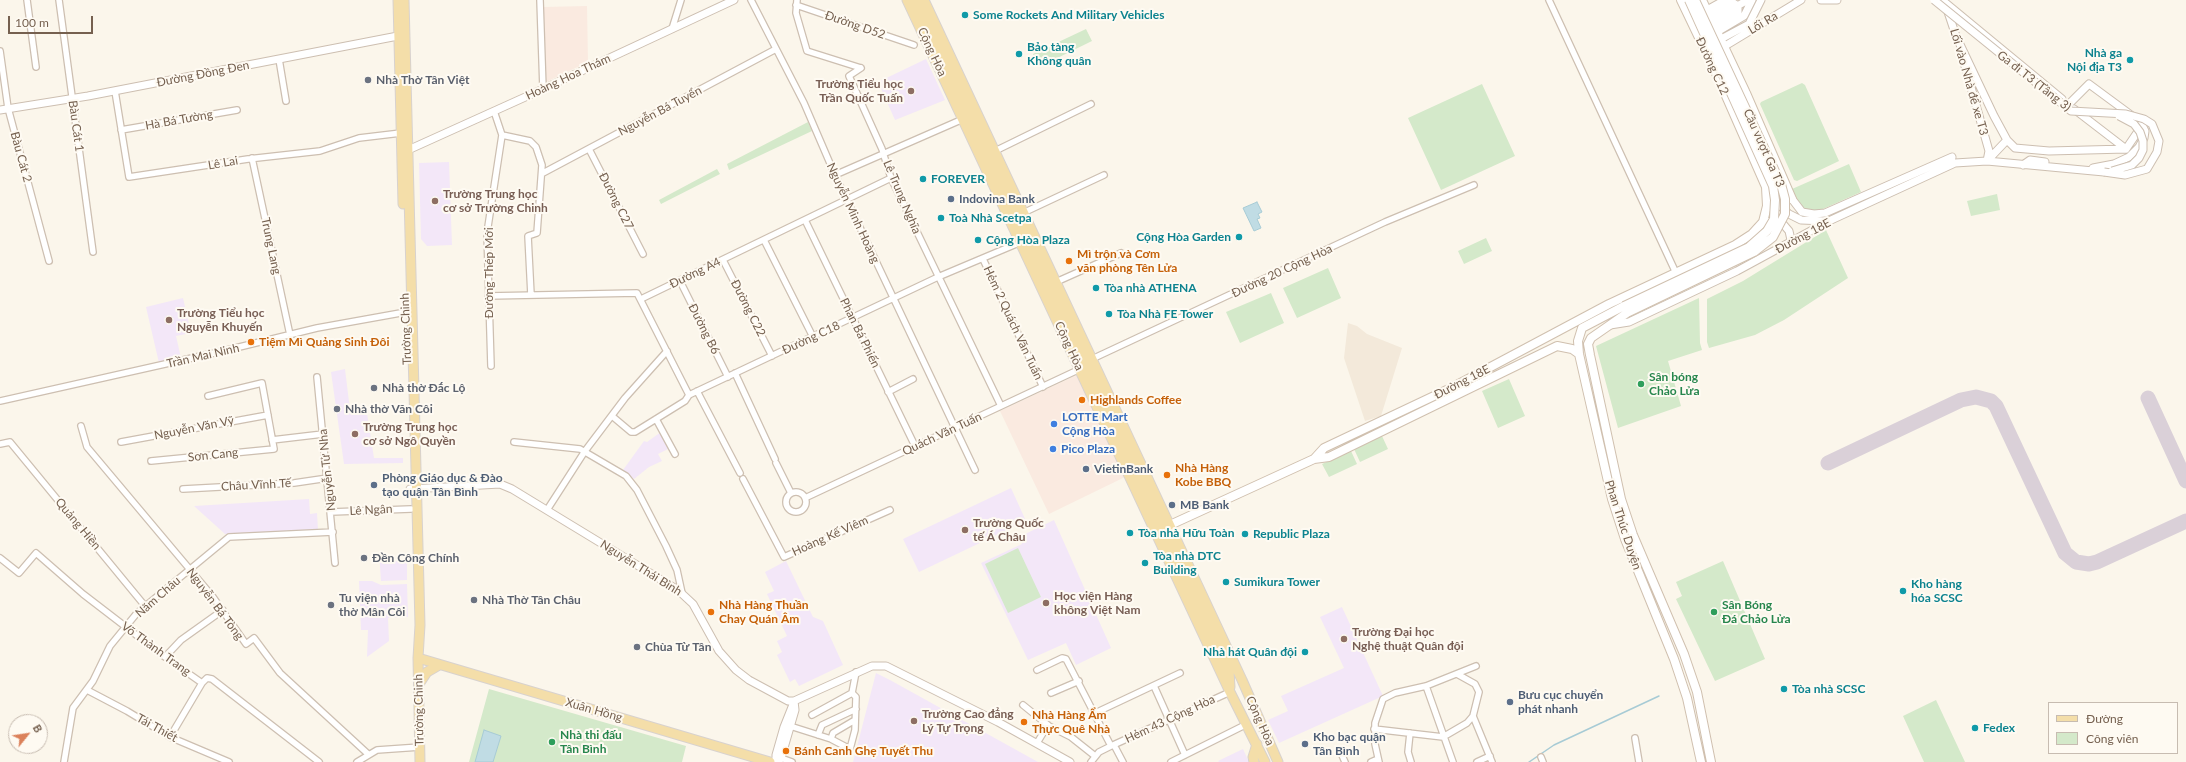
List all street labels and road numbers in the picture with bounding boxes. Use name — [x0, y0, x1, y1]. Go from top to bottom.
street label: Đường D52 — [823, 8, 887, 42]
street label: Lối Ra — [1746, 9, 1780, 37]
street label: Cộng Hòa — [914, 25, 950, 79]
street label: Lối vào Nhà để xe T3 — [1947, 27, 1991, 137]
street label: Đường C12 — [1692, 35, 1732, 97]
street label: Ga đi T3 (Tầng 3) — [1994, 48, 2074, 114]
street label: Hoàng Hoa Thám — [523, 51, 613, 103]
street label: Đường Đồng Đen — [155, 58, 251, 90]
street label: Nguyễn Bá Tuyển — [616, 83, 704, 139]
street label: Bàu Cát 1 — [65, 99, 87, 153]
street label: Hà Bá Tường — [144, 107, 214, 133]
street label: Cầu vượt Ga T3 — [1740, 107, 1788, 189]
street label: Bàu Cát 2 — [7, 130, 35, 184]
street label: Lê Lai — [207, 153, 239, 173]
street label: Lê Trung Nghĩa — [880, 158, 924, 236]
street label: Nguyễn Minh Hoàng — [823, 161, 883, 265]
street label: Đường C27 — [596, 170, 636, 232]
street label: Đường 18E — [1773, 215, 1833, 257]
street label: Trung Lang — [258, 216, 284, 276]
street label: Đường Thép Mới — [482, 227, 496, 319]
street label: Đường 20 Cộng Hòa — [1229, 241, 1335, 301]
street label: Đường A4 — [667, 254, 723, 292]
street label: Hẻm 2 Quách Văn Tuấn — [980, 264, 1046, 382]
street label: Đường C22 — [728, 277, 768, 339]
street label: Trường Chinh — [398, 293, 414, 365]
street label: Phan Bá Phiến — [837, 296, 883, 370]
street label: Đường B6 — [685, 301, 723, 357]
street label: Đường C18 — [780, 318, 842, 358]
street label: Cộng Hòa — [1051, 319, 1087, 373]
street label: Trần Mai Ninh — [165, 341, 241, 371]
street label: Đường 18E — [1432, 362, 1492, 402]
street label: Quách Văn Tuấn — [900, 409, 984, 459]
street label: Nguyễn Văn Vỹ — [153, 413, 235, 443]
street label: Nguyễn Tử Nha — [316, 428, 338, 512]
street label: Sơn Cang — [187, 445, 239, 465]
street label: Châu Vĩnh Tế — [221, 476, 291, 494]
street label: Phan Thúc Duyện — [1602, 478, 1644, 572]
street label: Quảng Hiền — [52, 495, 104, 553]
street label: Lê Ngân — [349, 502, 393, 518]
street label: Hoàng Kế Viêm — [790, 513, 870, 559]
street label: Nguyễn Thái Bình — [598, 537, 684, 599]
street label: Nguyễn Bá Tòng — [183, 565, 247, 643]
street label: Năm Châu — [132, 573, 184, 621]
street label: Võ Thành Trang — [119, 619, 193, 679]
street label: Trường Chinh — [411, 674, 427, 746]
street label: Hẻm 43 Cộng Hòa — [1123, 692, 1217, 746]
street label: Cộng Hòa — [1243, 694, 1277, 748]
street label: Xuân Hồng — [564, 695, 624, 725]
street label: Tái Thiết — [134, 711, 180, 745]

